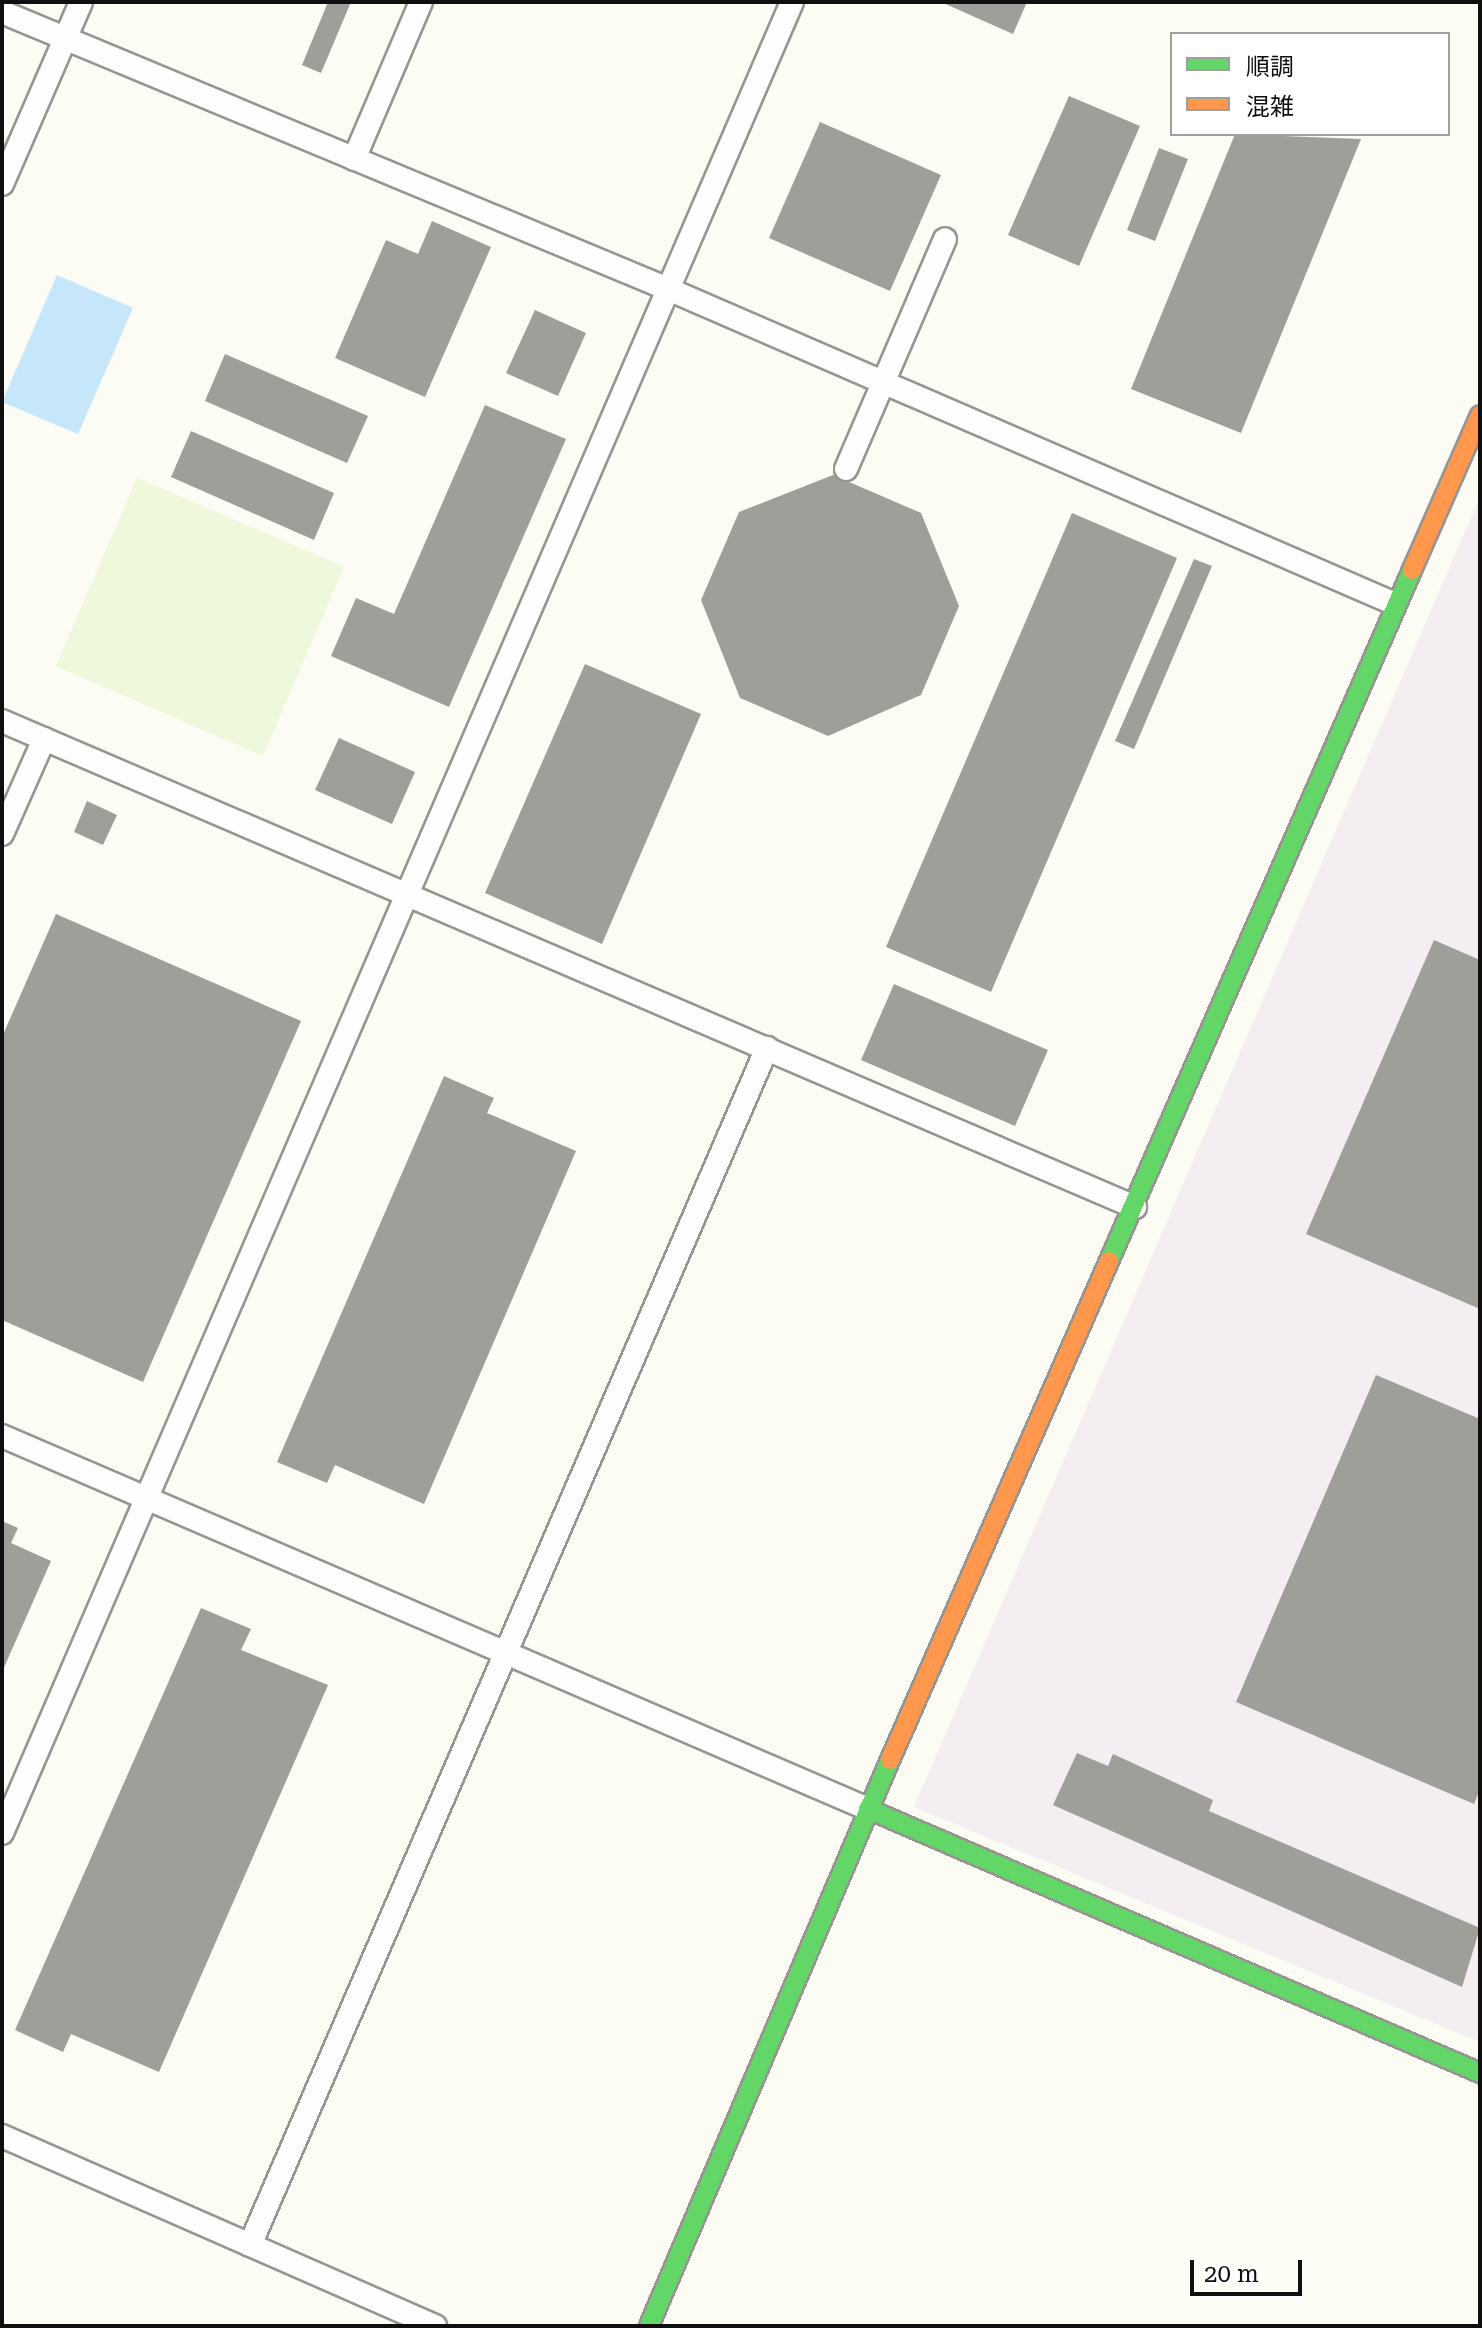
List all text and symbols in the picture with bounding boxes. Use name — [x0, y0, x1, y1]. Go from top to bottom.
legend — [1170, 32, 1450, 136]
text: 順調 — [1246, 53, 1294, 81]
text: 混雑 — [1246, 93, 1294, 121]
scale bar — [1194, 2244, 1306, 2294]
text: 20 m — [1204, 2260, 1259, 2288]

